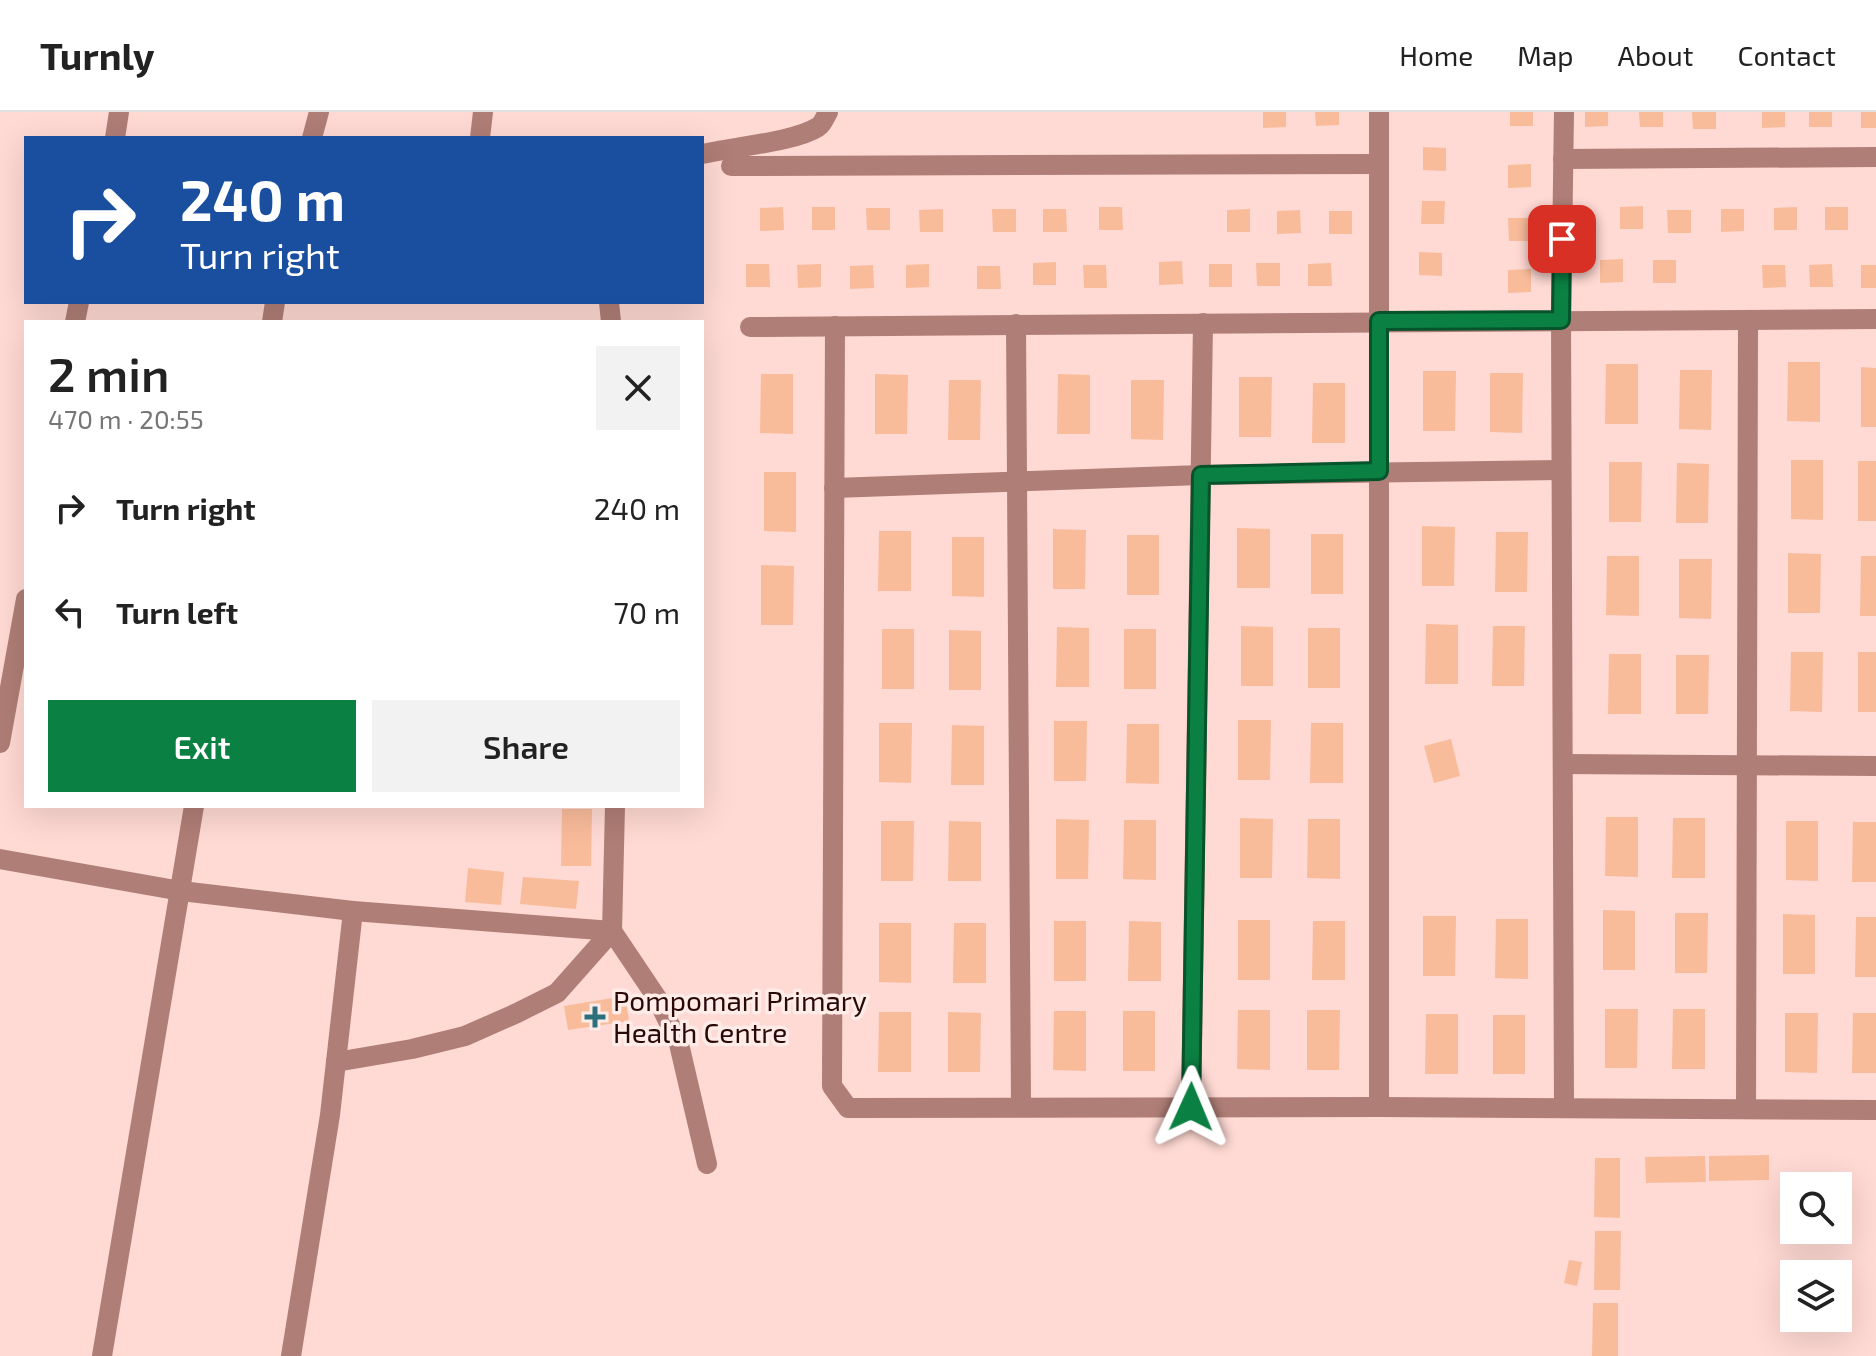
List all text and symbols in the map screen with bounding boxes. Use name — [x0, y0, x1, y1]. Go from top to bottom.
text: Turnly — [40, 32, 155, 78]
text: Home — [1399, 38, 1473, 72]
text: Map — [1517, 38, 1574, 72]
text: About — [1618, 38, 1693, 72]
text: Contact — [1737, 38, 1836, 72]
text: 240 m — [180, 165, 345, 232]
icon: right — [48, 168, 152, 272]
pin — [1528, 205, 1596, 273]
icon: arrive — [1540, 217, 1584, 261]
text: Turn right — [180, 233, 340, 276]
text: 2 min — [48, 344, 169, 402]
button: close — [596, 346, 680, 430]
text: 470 m · 20:55 — [48, 403, 204, 434]
icon: right — [48, 486, 92, 530]
text: Turn right — [116, 490, 256, 526]
text: 240 m — [594, 490, 680, 526]
icon: left — [48, 590, 92, 634]
text: Turn left — [116, 594, 238, 630]
text: 70 m — [614, 594, 680, 630]
button: Exit — [48, 700, 356, 792]
button: Share — [372, 700, 680, 792]
place label: Pompomari Primary Health Centre — [613, 983, 867, 1049]
marker: Pompomari Primary Health Centre — [584, 1006, 606, 1028]
position arrow — [1149, 1065, 1233, 1149]
map controls — [1780, 1172, 1852, 1332]
button: search — [1780, 1172, 1852, 1244]
button: layers — [1780, 1260, 1852, 1332]

